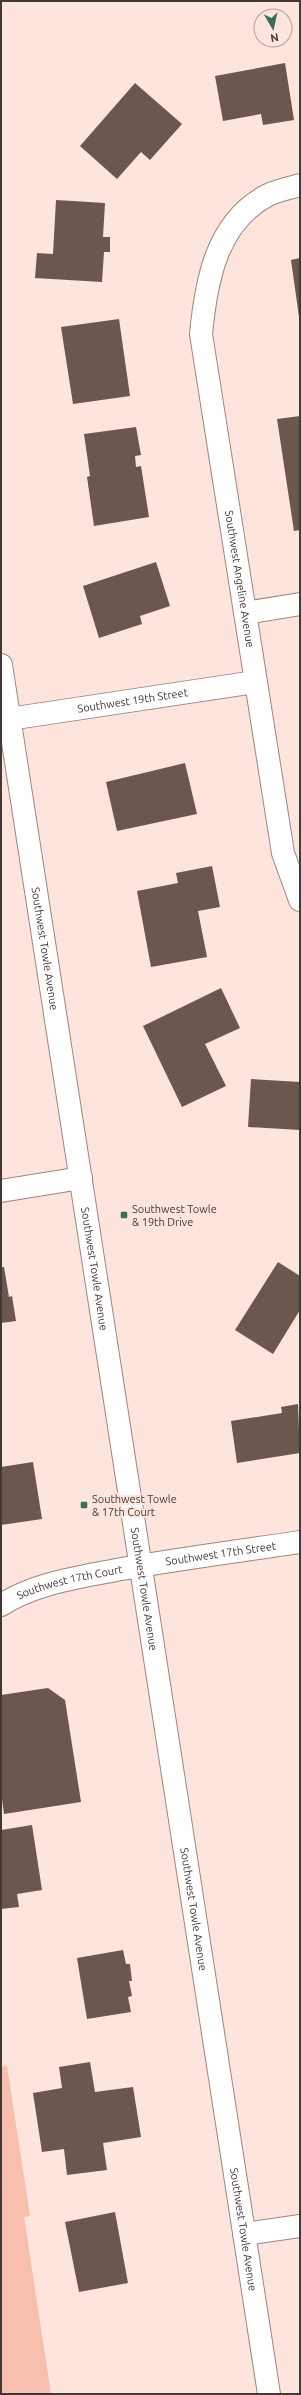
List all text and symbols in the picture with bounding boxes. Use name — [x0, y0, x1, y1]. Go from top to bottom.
north arrow — [253, 8, 293, 48]
text: N — [270, 31, 280, 44]
street label: Southwest Angeline Avenue — [223, 510, 256, 648]
street label: Southwest 19th Street — [77, 686, 189, 715]
street label: Southwest Towle Avenue — [29, 886, 60, 1011]
place label: Southwest Towle & 19th Drive — [132, 1203, 217, 1228]
street label: Southwest Towle Avenue — [79, 1206, 110, 1331]
marker: Southwest Towle & 19th Drive — [119, 1210, 129, 1220]
place label: Southwest Towle & 17th Court — [92, 1493, 177, 1518]
marker: Southwest Towle & 17th Court — [79, 1500, 89, 1510]
street label: Southwest Towle Avenue — [129, 1527, 160, 1651]
street label: Southwest 17th Street — [165, 1539, 278, 1568]
street label: Southwest 17th Court — [15, 1563, 124, 1602]
street label: Southwest Towle Avenue — [178, 1847, 209, 1972]
street label: Southwest Towle Avenue — [228, 2167, 259, 2292]

